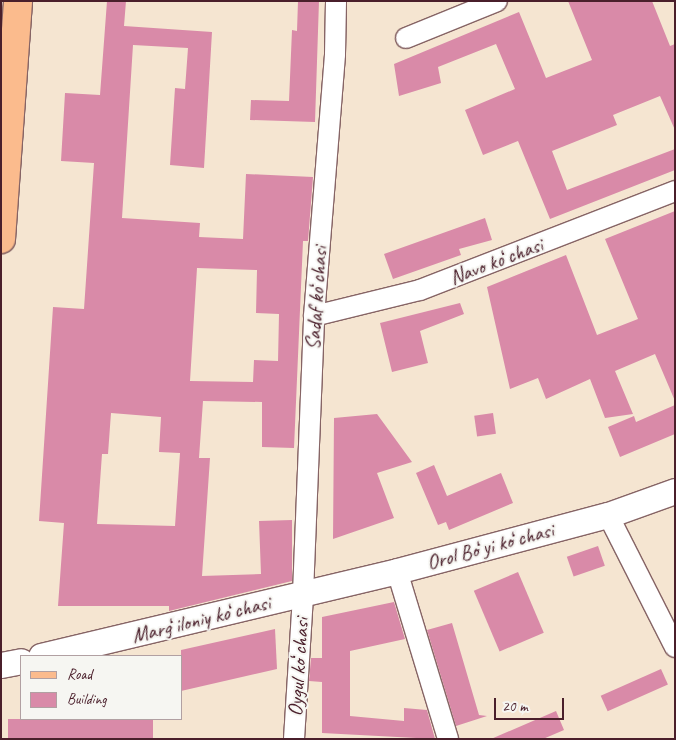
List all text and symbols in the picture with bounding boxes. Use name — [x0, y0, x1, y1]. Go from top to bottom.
street label: Navo koʻchasi — [446, 232, 546, 290]
street label: Sadaf koʻchasi — [300, 245, 332, 351]
street label: Orol Boʻyi koʻchasi — [424, 517, 556, 575]
street label: Margʻiloniy koʻchasi — [129, 590, 273, 648]
street label: Oygul koʻchasi — [282, 617, 314, 717]
legend — [20, 655, 182, 720]
text: Road — [67, 665, 92, 684]
scale bar — [496, 688, 566, 720]
text: Building — [67, 690, 106, 709]
text: 20 m — [502, 697, 528, 716]

